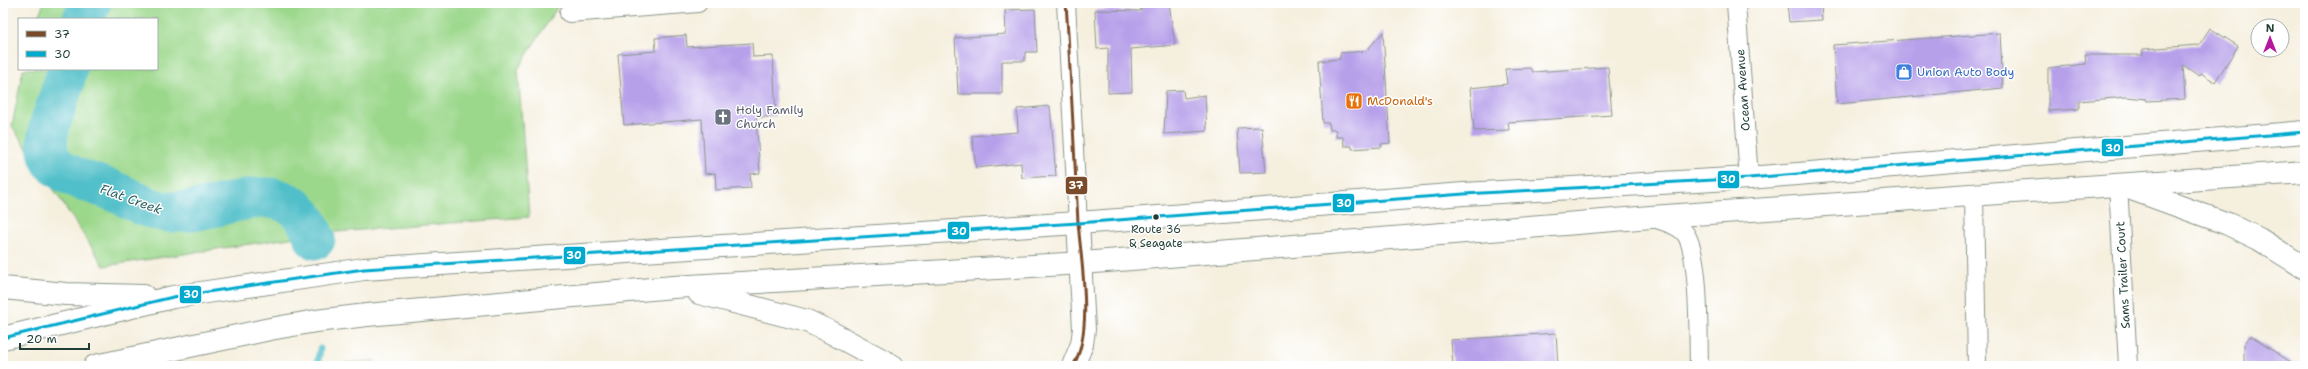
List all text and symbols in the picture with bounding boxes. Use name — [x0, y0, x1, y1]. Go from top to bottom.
legend — [18, 18, 158, 70]
north arrow — [2250, 18, 2290, 58]
text: N — [2266, 21, 2275, 36]
text: 37 — [54, 26, 70, 42]
text: 30 — [54, 46, 71, 62]
street label: Ocean Avenue — [1732, 48, 1754, 132]
shop icon: Union Auto Body — [1894, 62, 1914, 82]
place label: Union Auto Body — [1917, 64, 2015, 80]
restaurant icon: McDonald's — [1344, 91, 1364, 111]
place label: McDonald's — [1367, 93, 1433, 109]
place label: Holy Family Church — [736, 102, 804, 132]
church icon: Holy Family Church — [713, 107, 733, 127]
line badge: 30 — [2101, 138, 2124, 157]
text: 30 — [2105, 141, 2121, 156]
line badge: 30 — [1717, 170, 1740, 189]
text: 30 — [1720, 172, 1736, 187]
line badge: 37 — [1065, 176, 1088, 195]
text: 37 — [1069, 178, 1084, 193]
water label: Flat Creek — [98, 180, 165, 218]
line badge: 30 — [1332, 193, 1355, 213]
text: 30 — [1336, 196, 1352, 211]
marker: Route 36 & Seagate — [1151, 212, 1161, 222]
line badge: 30 — [947, 221, 970, 240]
street label: Sams Trailer Court — [2112, 221, 2134, 329]
place label: Route 36 & Seagate — [1129, 222, 1183, 251]
text: 30 — [951, 224, 967, 239]
line badge: 30 — [563, 246, 586, 265]
text: 30 — [566, 248, 582, 263]
line badge: 30 — [179, 285, 202, 304]
text: 30 — [183, 287, 199, 302]
scale bar — [20, 325, 89, 351]
text: 20 m — [26, 331, 57, 347]

